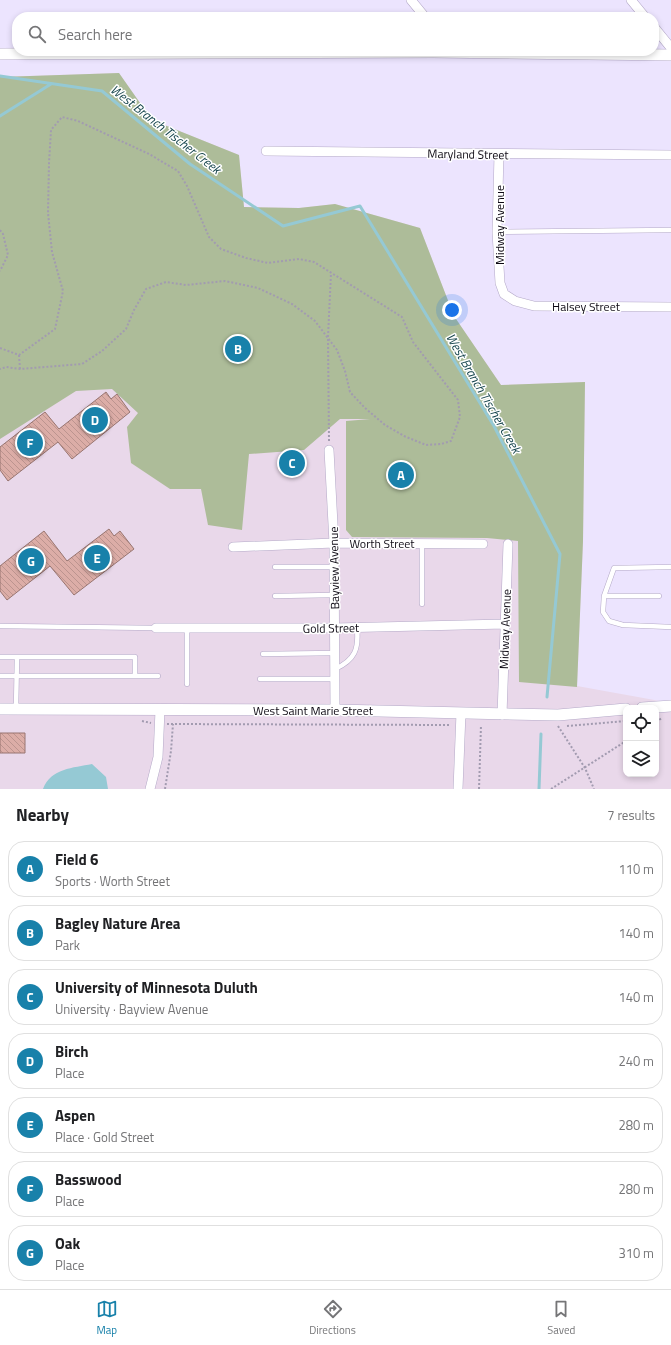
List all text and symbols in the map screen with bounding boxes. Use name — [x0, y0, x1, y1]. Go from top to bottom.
search box — [12, 12, 659, 56]
icon: search — [26, 23, 48, 45]
text: Search here — [58, 23, 132, 46]
water label: West Branch Tischer Creek — [106, 79, 227, 180]
street label: Maryland Street — [427, 144, 510, 164]
street label: Midway Avenue — [490, 185, 509, 265]
street label: Halsey Street — [552, 297, 621, 316]
your location — [442, 300, 462, 320]
water label: West Branch Tischer Creek — [441, 329, 528, 459]
pin: B — [225, 334, 251, 364]
pin: D — [82, 405, 108, 435]
pin: F — [17, 428, 43, 458]
pin: C — [279, 448, 305, 478]
pin: A — [388, 460, 414, 490]
street label: Bayview Avenue — [324, 526, 344, 610]
street label: Worth Street — [349, 534, 415, 553]
pin: E — [84, 543, 110, 573]
pin: G — [18, 546, 44, 576]
street label: Midway Avenue — [494, 589, 516, 669]
street label: Gold Street — [303, 618, 360, 638]
street label: West Saint Marie Street — [253, 701, 374, 720]
map controls — [623, 705, 659, 777]
button: locate — [623, 705, 659, 741]
button: layers — [623, 741, 659, 777]
text: Nearby — [16, 802, 69, 828]
text: 7 results — [607, 805, 655, 825]
text: Field 6 — [55, 848, 98, 871]
text: A — [26, 859, 34, 879]
text: 110 m — [618, 859, 654, 879]
text: Sports · Worth Street — [55, 871, 170, 891]
text: Bagley Nature Area — [55, 912, 180, 935]
text: B — [26, 923, 34, 943]
text: 140 m — [618, 923, 654, 943]
text: Park — [55, 935, 80, 955]
text: University of Minnesota Duluth — [55, 976, 258, 999]
text: C — [26, 987, 34, 1007]
text: 140 m — [618, 987, 654, 1007]
text: University · Bayview Avenue — [55, 999, 208, 1019]
text: Birch — [55, 1040, 89, 1063]
text: D — [26, 1051, 34, 1071]
text: 240 m — [618, 1051, 654, 1071]
text: Place — [55, 1063, 84, 1083]
text: Aspen — [55, 1104, 95, 1127]
text: E — [26, 1115, 34, 1135]
text: 280 m — [618, 1115, 654, 1135]
text: Place · Gold Street — [55, 1127, 154, 1147]
text: Basswood — [55, 1168, 122, 1191]
text: F — [27, 1179, 33, 1199]
text: 280 m — [618, 1179, 654, 1199]
text: Place — [55, 1191, 84, 1211]
text: Oak — [55, 1232, 80, 1255]
text: G — [26, 1243, 34, 1263]
text: 310 m — [618, 1243, 654, 1263]
text: Place — [55, 1255, 84, 1275]
tab: Map — [96, 1298, 118, 1338]
tab: Directions — [309, 1298, 356, 1338]
tab: Saved — [547, 1298, 575, 1338]

